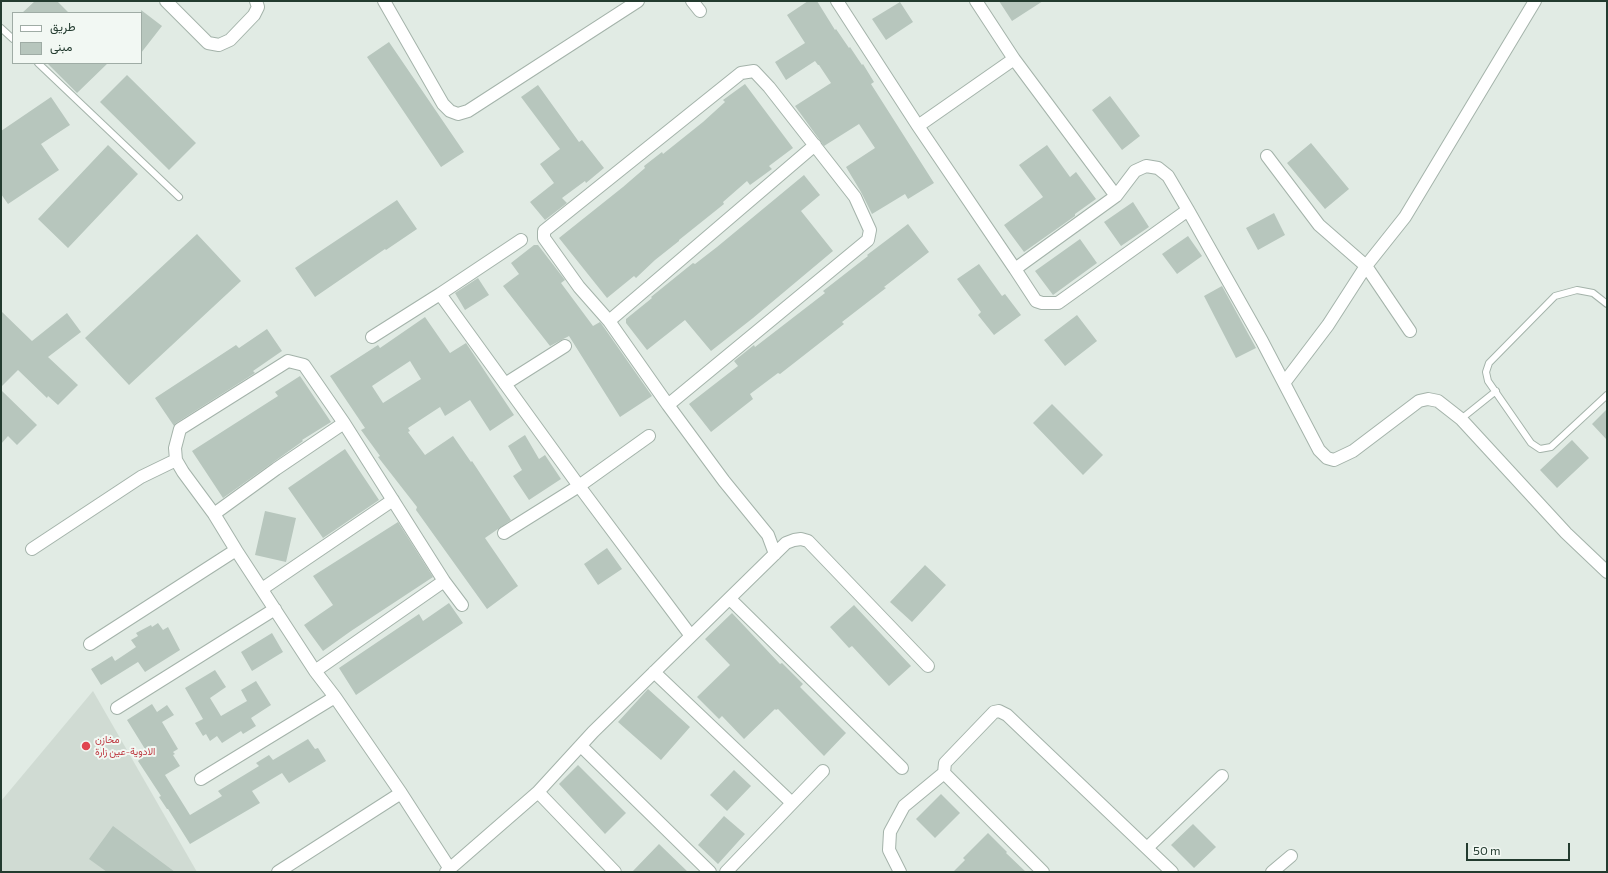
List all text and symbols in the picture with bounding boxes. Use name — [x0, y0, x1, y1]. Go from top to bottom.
legend — [12, 12, 142, 64]
text: طريق — [50, 19, 75, 33]
text: مبنى — [50, 39, 72, 53]
place label: مخازن الادوية-عين زارة — [95, 734, 155, 758]
marker: مخازن الادوية-عين زارة — [80, 740, 92, 752]
scale bar — [1468, 835, 1572, 861]
text: 50 m — [1473, 843, 1501, 857]

